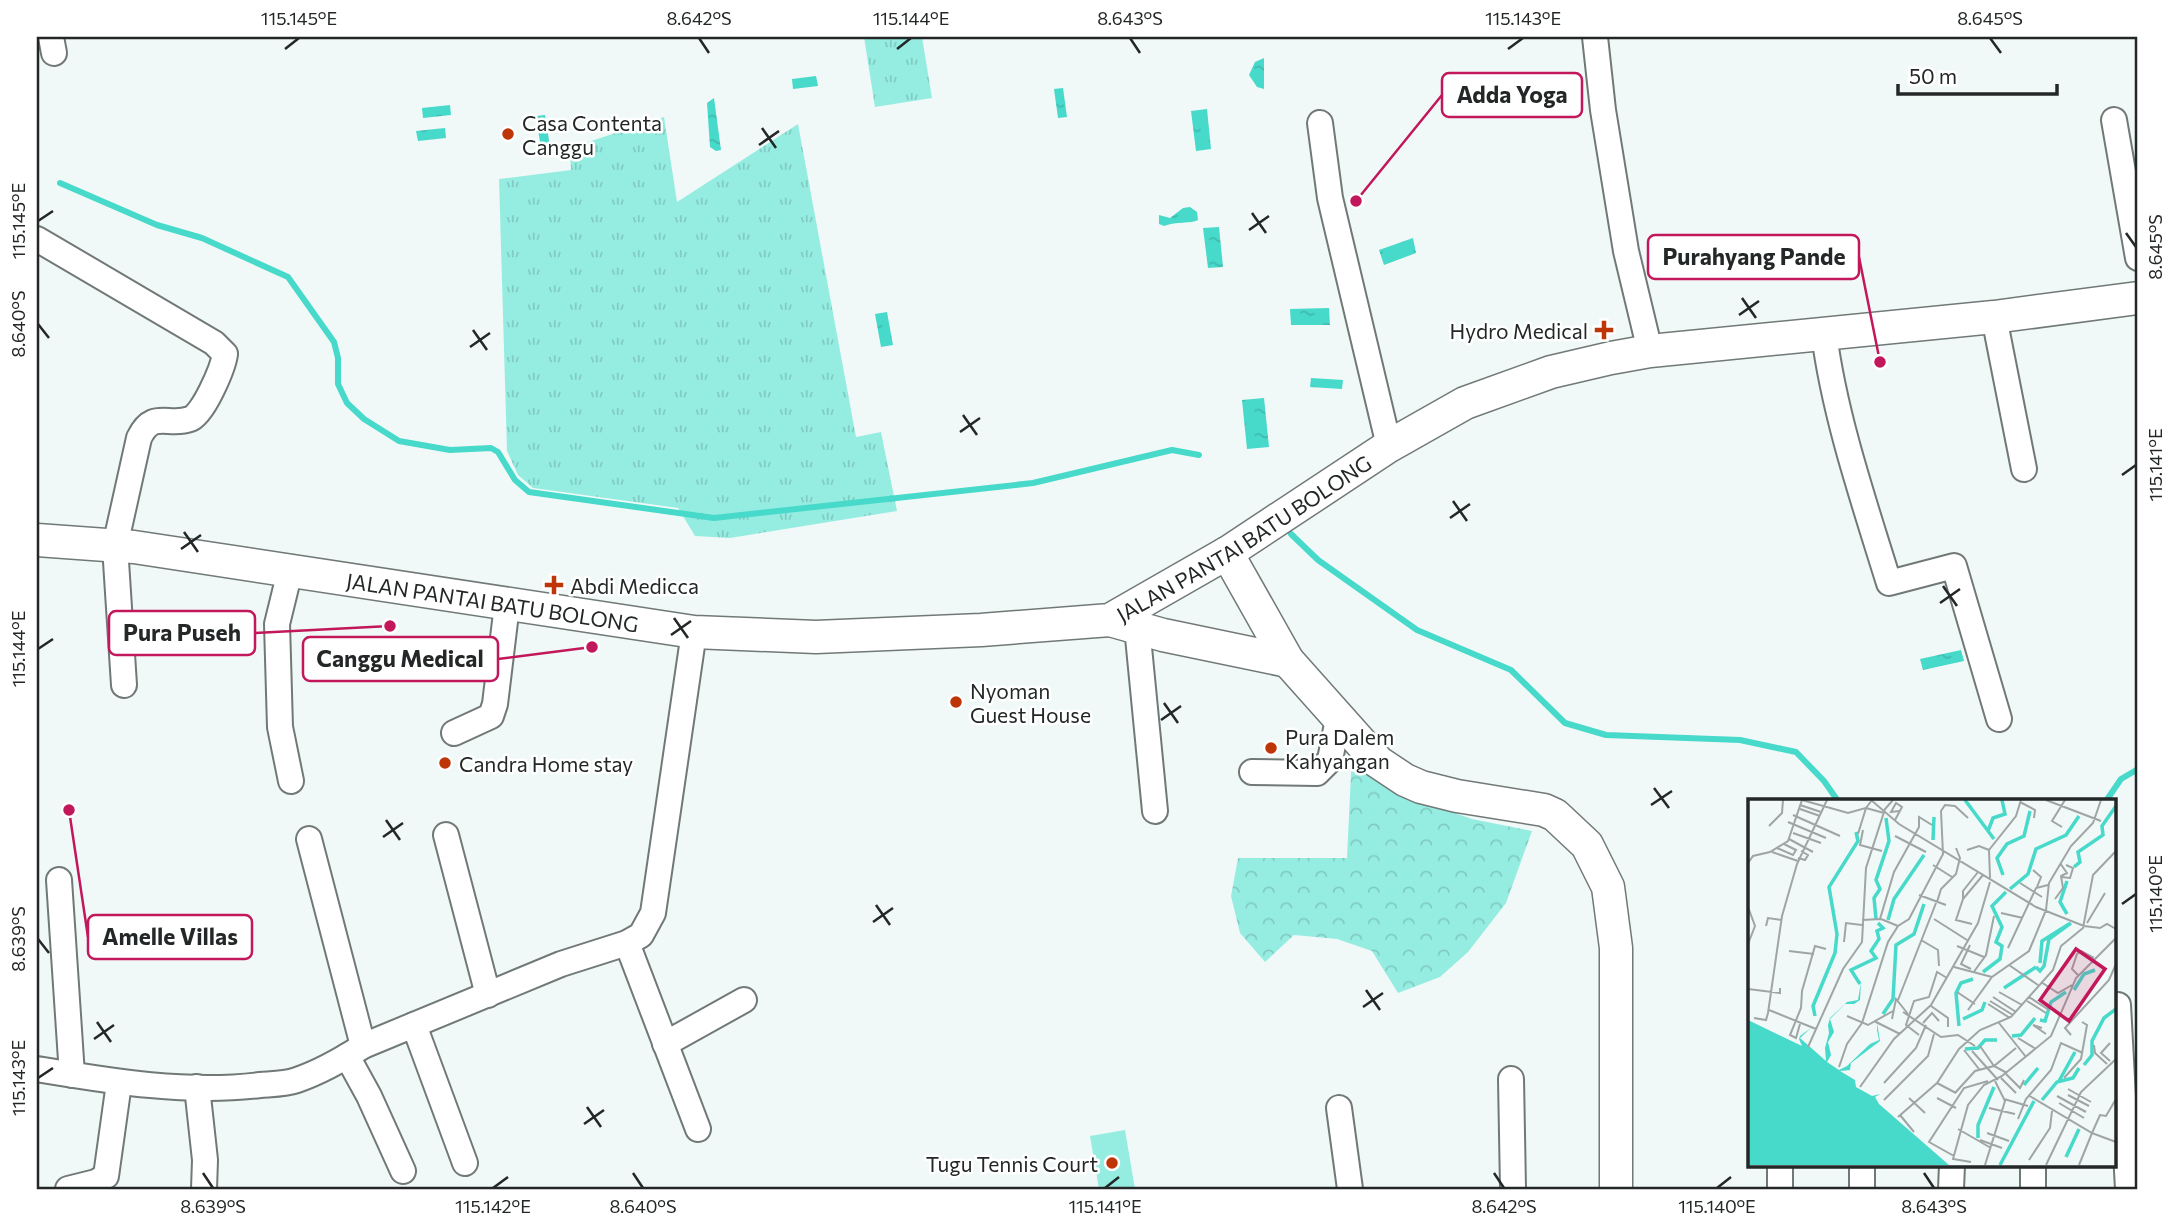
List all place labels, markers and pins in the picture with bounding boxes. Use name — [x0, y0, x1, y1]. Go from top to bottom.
callout: Adda Yoga — [1442, 73, 1582, 117]
place label: Casa Contenta Canggu — [522, 110, 662, 159]
marker: Casa Contenta Canggu — [500, 126, 516, 142]
callout: Purahyang Pande — [1648, 235, 1859, 279]
place label: Hydro Medical — [1450, 318, 1588, 343]
marker: Hydro Medical — [1594, 320, 1614, 340]
place label: Abdi Medicca — [570, 573, 699, 598]
marker: Abdi Medicca — [544, 575, 564, 595]
callout: Pura Puseh — [109, 611, 255, 655]
callout: Canggu Medical — [303, 637, 498, 681]
place label: Nyoman Guest House — [970, 678, 1091, 727]
marker: Nyoman Guest House — [948, 694, 964, 710]
place label: Pura Dalem Kahyangan — [1285, 724, 1394, 773]
marker: Pura Dalem Kahyangan — [1263, 740, 1279, 756]
place label: Candra Home stay — [459, 751, 633, 776]
marker: Candra Home stay — [437, 755, 453, 771]
callout: Amelle Villas — [88, 915, 252, 959]
place label: Tugu Tennis Court — [926, 1151, 1098, 1176]
marker: Tugu Tennis Court — [1104, 1155, 1120, 1171]

